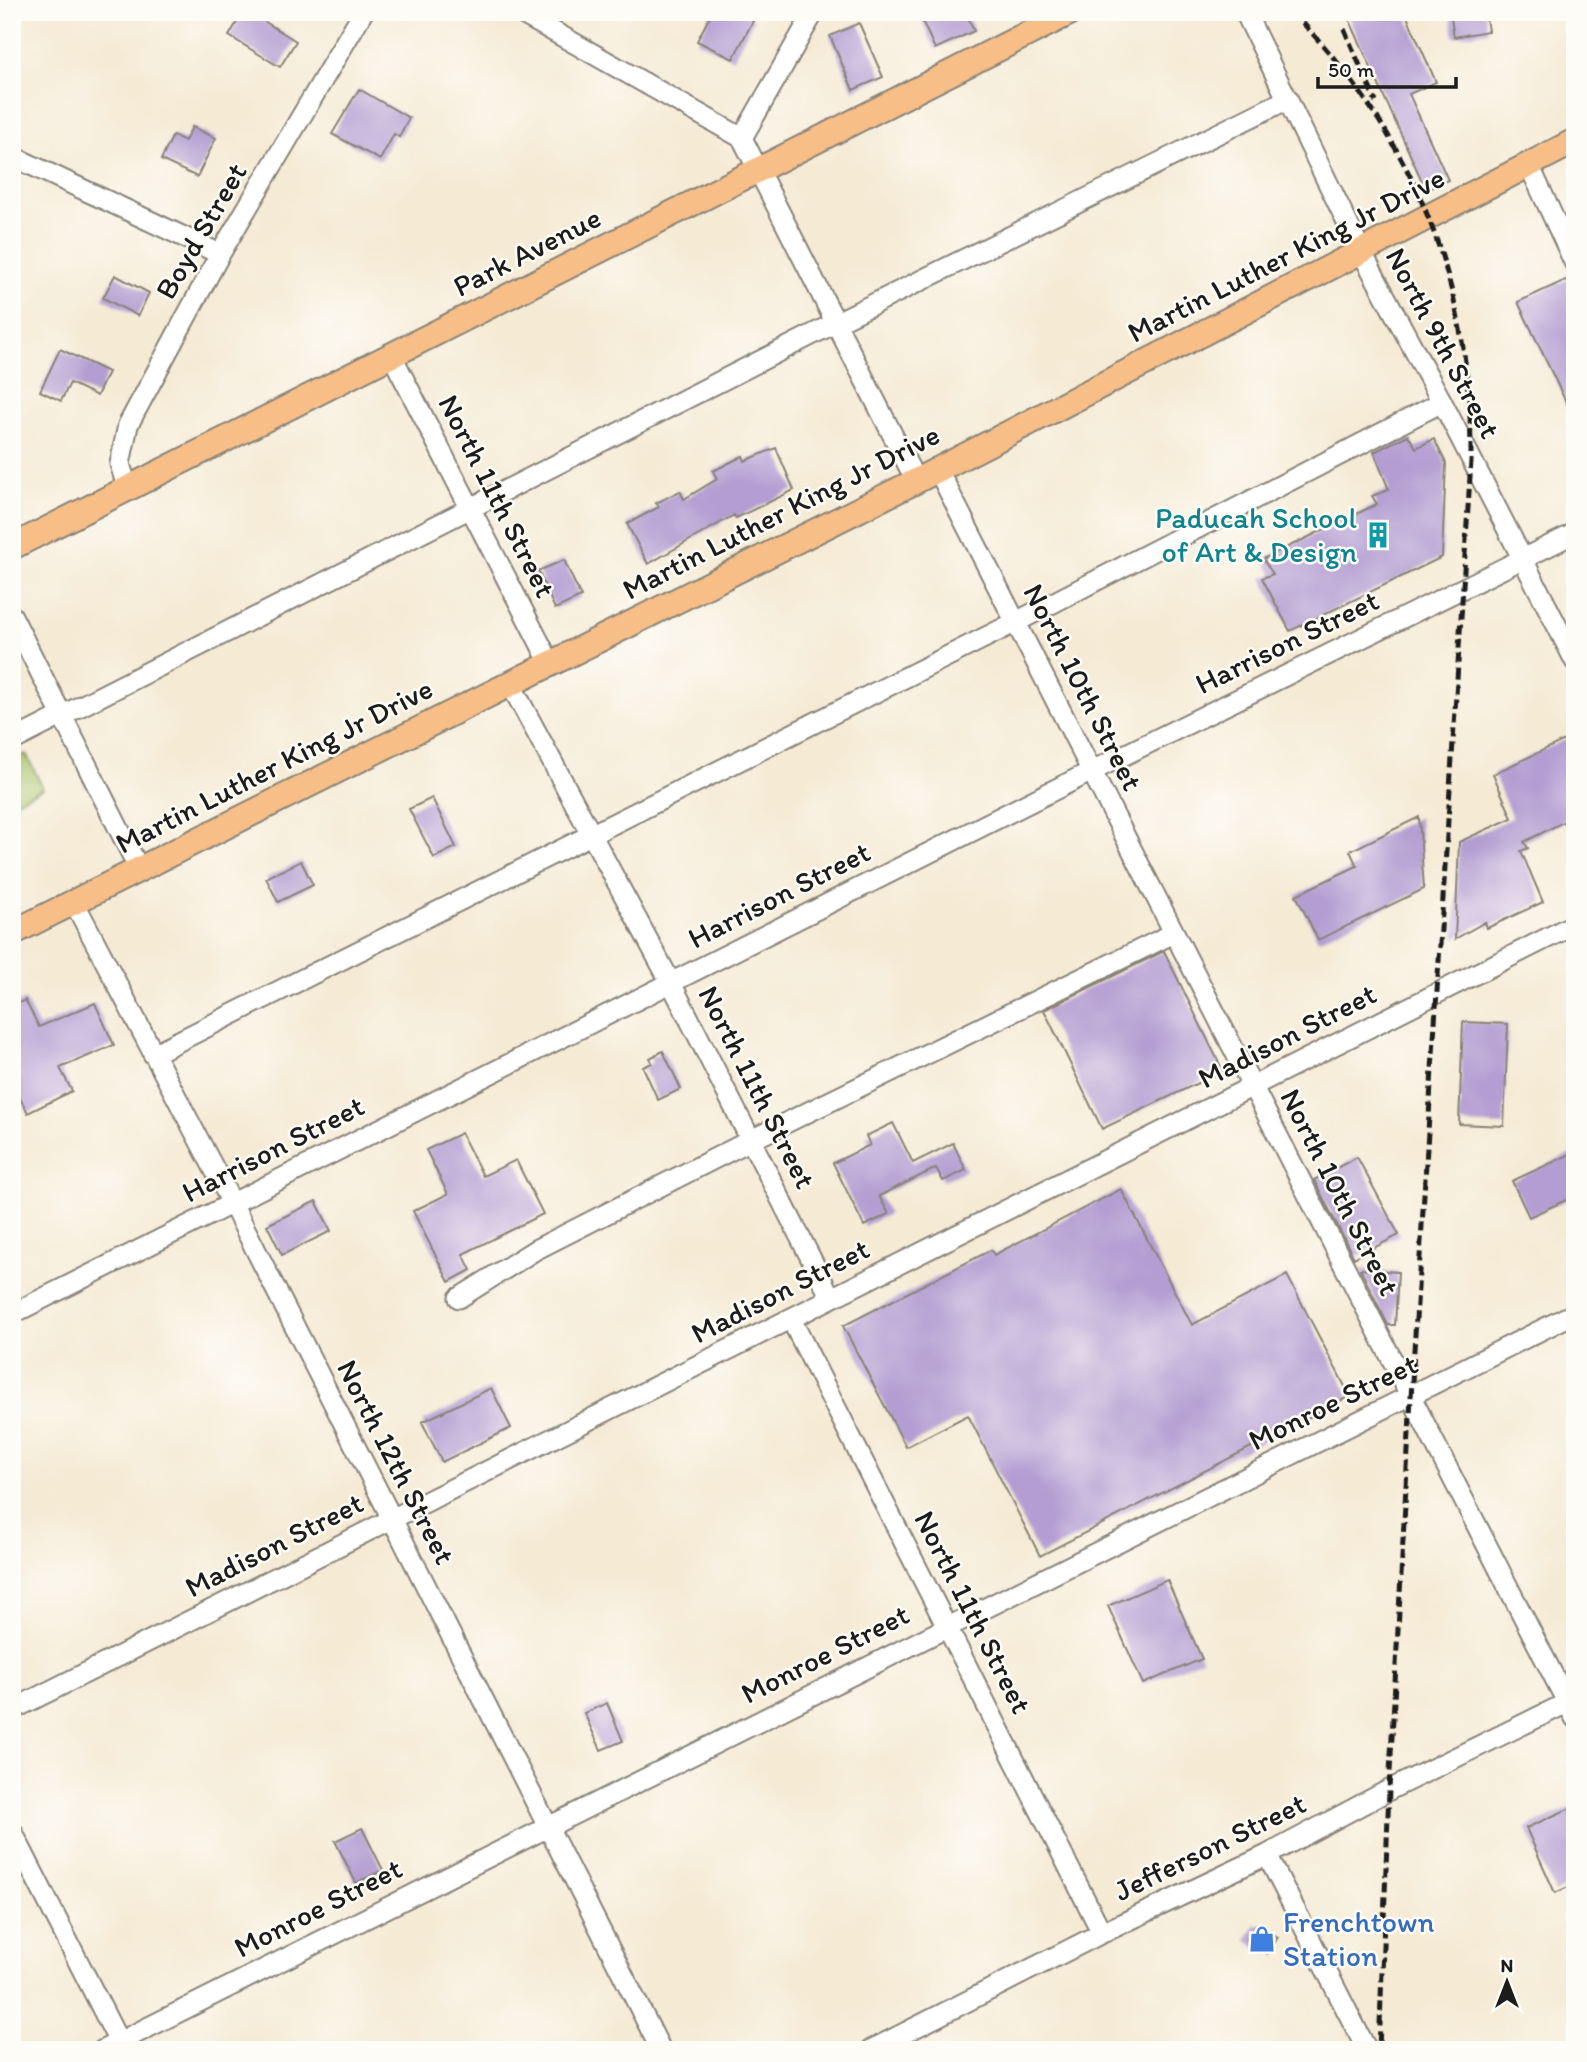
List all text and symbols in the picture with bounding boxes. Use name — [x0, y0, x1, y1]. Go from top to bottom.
scale bar — [1318, 46, 1456, 90]
text: 50 m — [1328, 57, 1375, 82]
street label: Boyd Street — [147, 156, 254, 306]
street label: Martin Luther King Jr Drive — [1121, 158, 1451, 351]
street label: Park Avenue — [447, 199, 607, 305]
street label: North 9th Street — [1378, 241, 1509, 444]
street label: North 11th Street — [430, 388, 564, 603]
street label: Martin Luther King Jr Drive — [616, 415, 946, 608]
place label: Paducah School of Art & Design — [1155, 499, 1357, 570]
building icon: Paducah School of Art & Design — [1363, 520, 1393, 550]
street label: North 10th Street — [1015, 577, 1151, 796]
street label: Harrison Street — [1189, 581, 1385, 702]
street label: Martin Luther King Jr Drive — [109, 669, 439, 862]
street label: Harrison Street — [681, 833, 876, 956]
street label: Madison Street — [1191, 975, 1382, 1096]
street label: North 11th Street — [690, 979, 824, 1194]
street label: North 10th Street — [1272, 1082, 1408, 1301]
street label: Harrison Street — [175, 1087, 370, 1210]
street label: Madison Street — [684, 1230, 875, 1351]
street label: Monroe Street — [1242, 1345, 1423, 1458]
street label: North 12th Street — [329, 1353, 464, 1570]
street label: Madison Street — [178, 1484, 369, 1605]
street label: North 11th Street — [906, 1504, 1040, 1719]
street label: Monroe Street — [735, 1595, 915, 1712]
street label: Jefferson Street — [1108, 1784, 1312, 1909]
street label: Monroe Street — [228, 1849, 408, 1966]
place label: Frenchtown Station — [1283, 1903, 1434, 1974]
shop icon: Frenchtown Station — [1247, 1924, 1277, 1954]
north arrow — [1472, 1946, 1542, 2016]
text: N — [1501, 1954, 1513, 1977]

